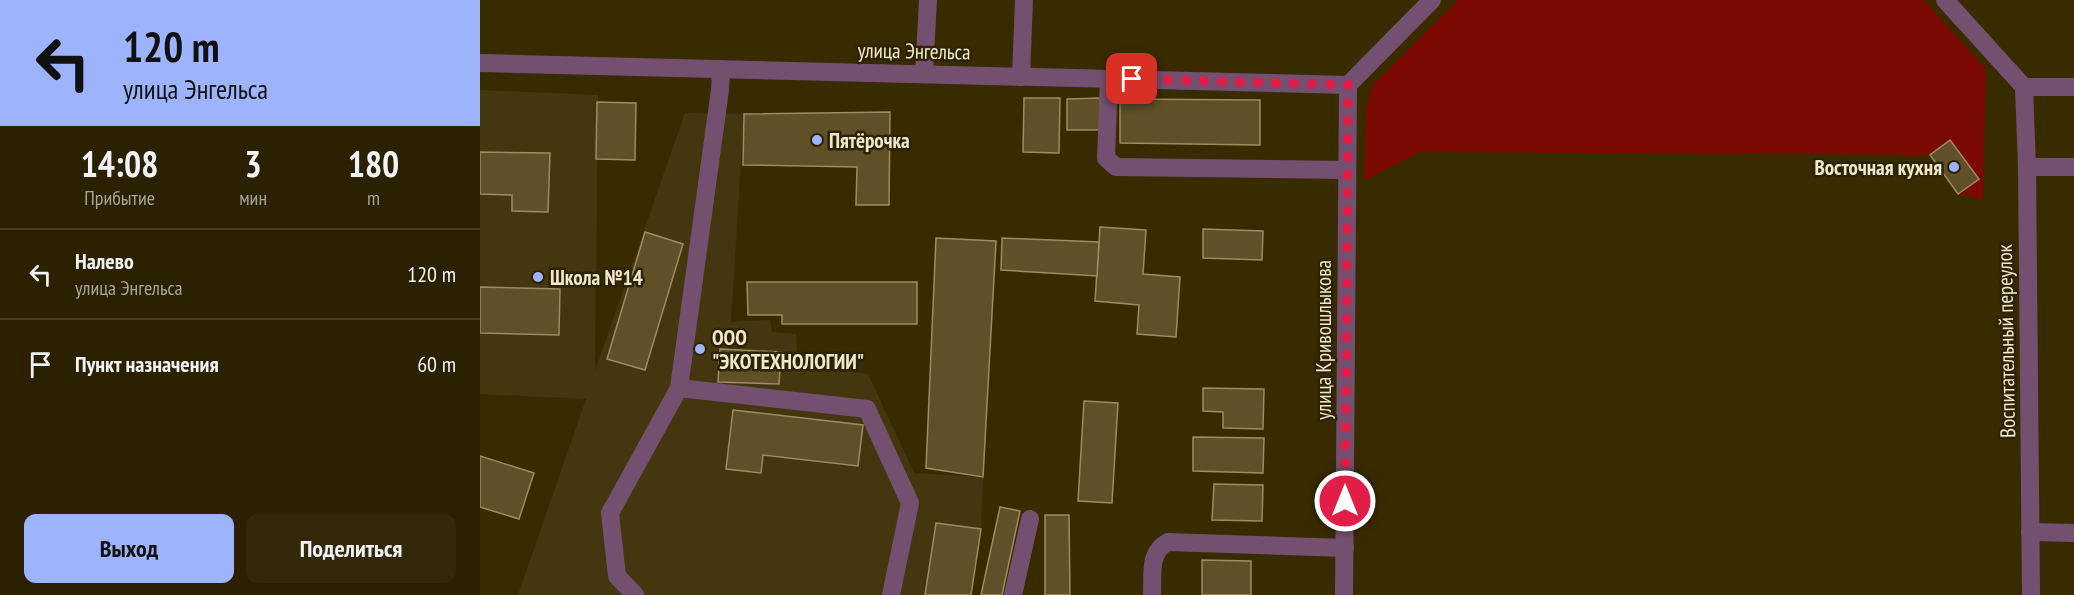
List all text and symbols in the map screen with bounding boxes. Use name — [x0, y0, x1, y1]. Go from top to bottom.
text: 120 m — [123, 19, 220, 74]
icon: left — [24, 24, 102, 102]
street label: улица Энгельса — [857, 37, 971, 65]
pin — [1106, 53, 1157, 104]
icon: arrive — [1115, 62, 1148, 95]
text: улица Энгельса — [123, 72, 268, 106]
place label: Пятёрочка — [829, 127, 910, 154]
marker: Пятёрочка — [810, 133, 824, 147]
text: 14:08 — [81, 140, 159, 187]
text: 3 — [245, 140, 262, 187]
text: 180 — [348, 140, 399, 187]
place label: Восточная кухня — [1814, 154, 1942, 181]
marker: Восточная кухня — [1947, 160, 1961, 174]
text: Прибытие — [84, 185, 155, 211]
text: мин — [239, 185, 267, 211]
text: m — [367, 185, 380, 211]
street label: Воспитательный переулок — [1991, 244, 2021, 438]
text: Налево — [75, 247, 134, 275]
icon: left — [24, 258, 57, 291]
text: 120 m — [407, 260, 456, 288]
street label: улица Кривошлыкова — [1310, 260, 1337, 420]
place label: Школа №14 — [550, 264, 643, 291]
marker: Школа №14 — [531, 270, 545, 284]
text: улица Энгельса — [75, 275, 183, 301]
place label: ООО "ЭКОТЕХНОЛОГИИ" — [712, 324, 864, 375]
marker: ООО "ЭКОТЕХНОЛОГИИ" — [693, 342, 707, 356]
icon: arrive — [24, 348, 57, 381]
text: Пункт назначения — [75, 350, 219, 378]
text: 60 m — [417, 350, 456, 378]
position arrow — [1313, 469, 1377, 533]
button: Выход — [24, 514, 234, 583]
button: Поделиться — [246, 514, 456, 583]

